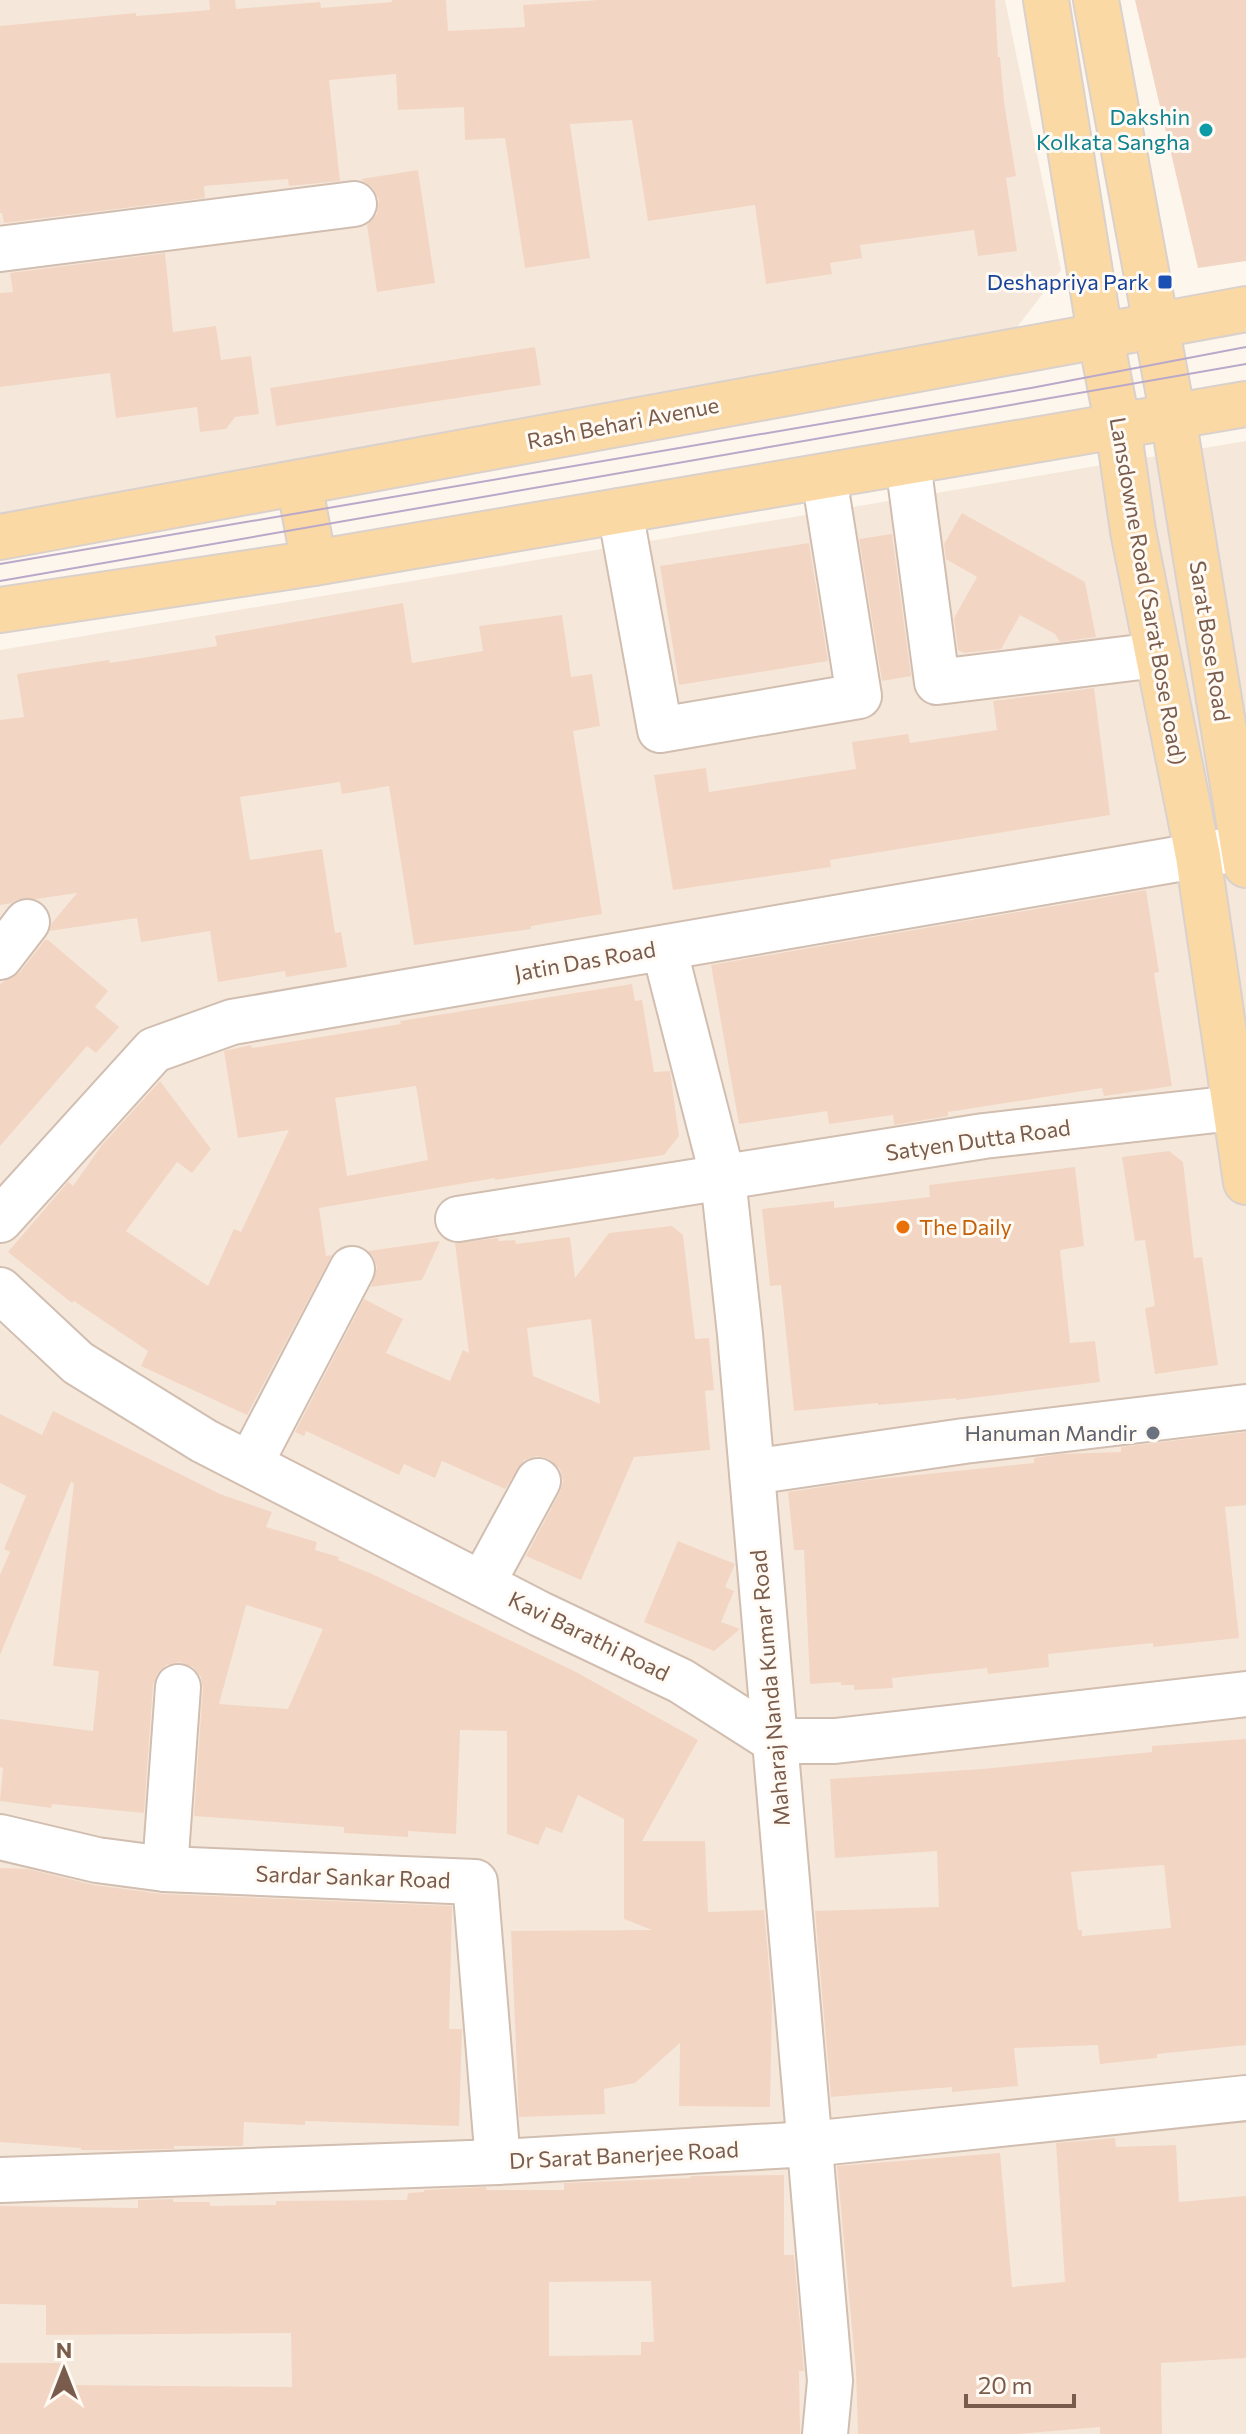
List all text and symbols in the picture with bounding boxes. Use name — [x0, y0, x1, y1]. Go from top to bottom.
place label: Dakshin Kolkata Sangha — [1036, 103, 1190, 155]
marker: Dakshin Kolkata Sangha — [1197, 121, 1215, 139]
place label: Deshapriya Park — [987, 268, 1149, 295]
marker: Deshapriya Park — [1156, 273, 1174, 291]
street label: Rash Behari Avenue — [525, 391, 721, 454]
street label: Lansdowne Road (Sarat Bose Road) — [1105, 415, 1192, 767]
street label: Sarat Bose Road — [1184, 559, 1237, 723]
street label: Jatin Das Road — [512, 935, 658, 986]
street label: Satyen Dutta Road — [884, 1113, 1072, 1166]
place label: The Daily — [919, 1213, 1012, 1240]
marker: The Daily — [894, 1218, 912, 1236]
place label: Hanuman Mandir — [964, 1419, 1137, 1446]
marker: Hanuman Mandir — [1144, 1424, 1162, 1442]
street label: Maharaj Nanda Kumar Road — [744, 1549, 795, 1827]
street label: Kavi Barathi Road — [504, 1585, 674, 1686]
street label: Sardar Sankar Road — [255, 1860, 451, 1893]
street label: Dr Sarat Banerjee Road — [508, 2135, 740, 2174]
north arrow — [24, 2330, 104, 2410]
text: N — [56, 2336, 72, 2363]
scale bar — [966, 2358, 1074, 2408]
text: 20 m — [978, 2370, 1032, 2399]

